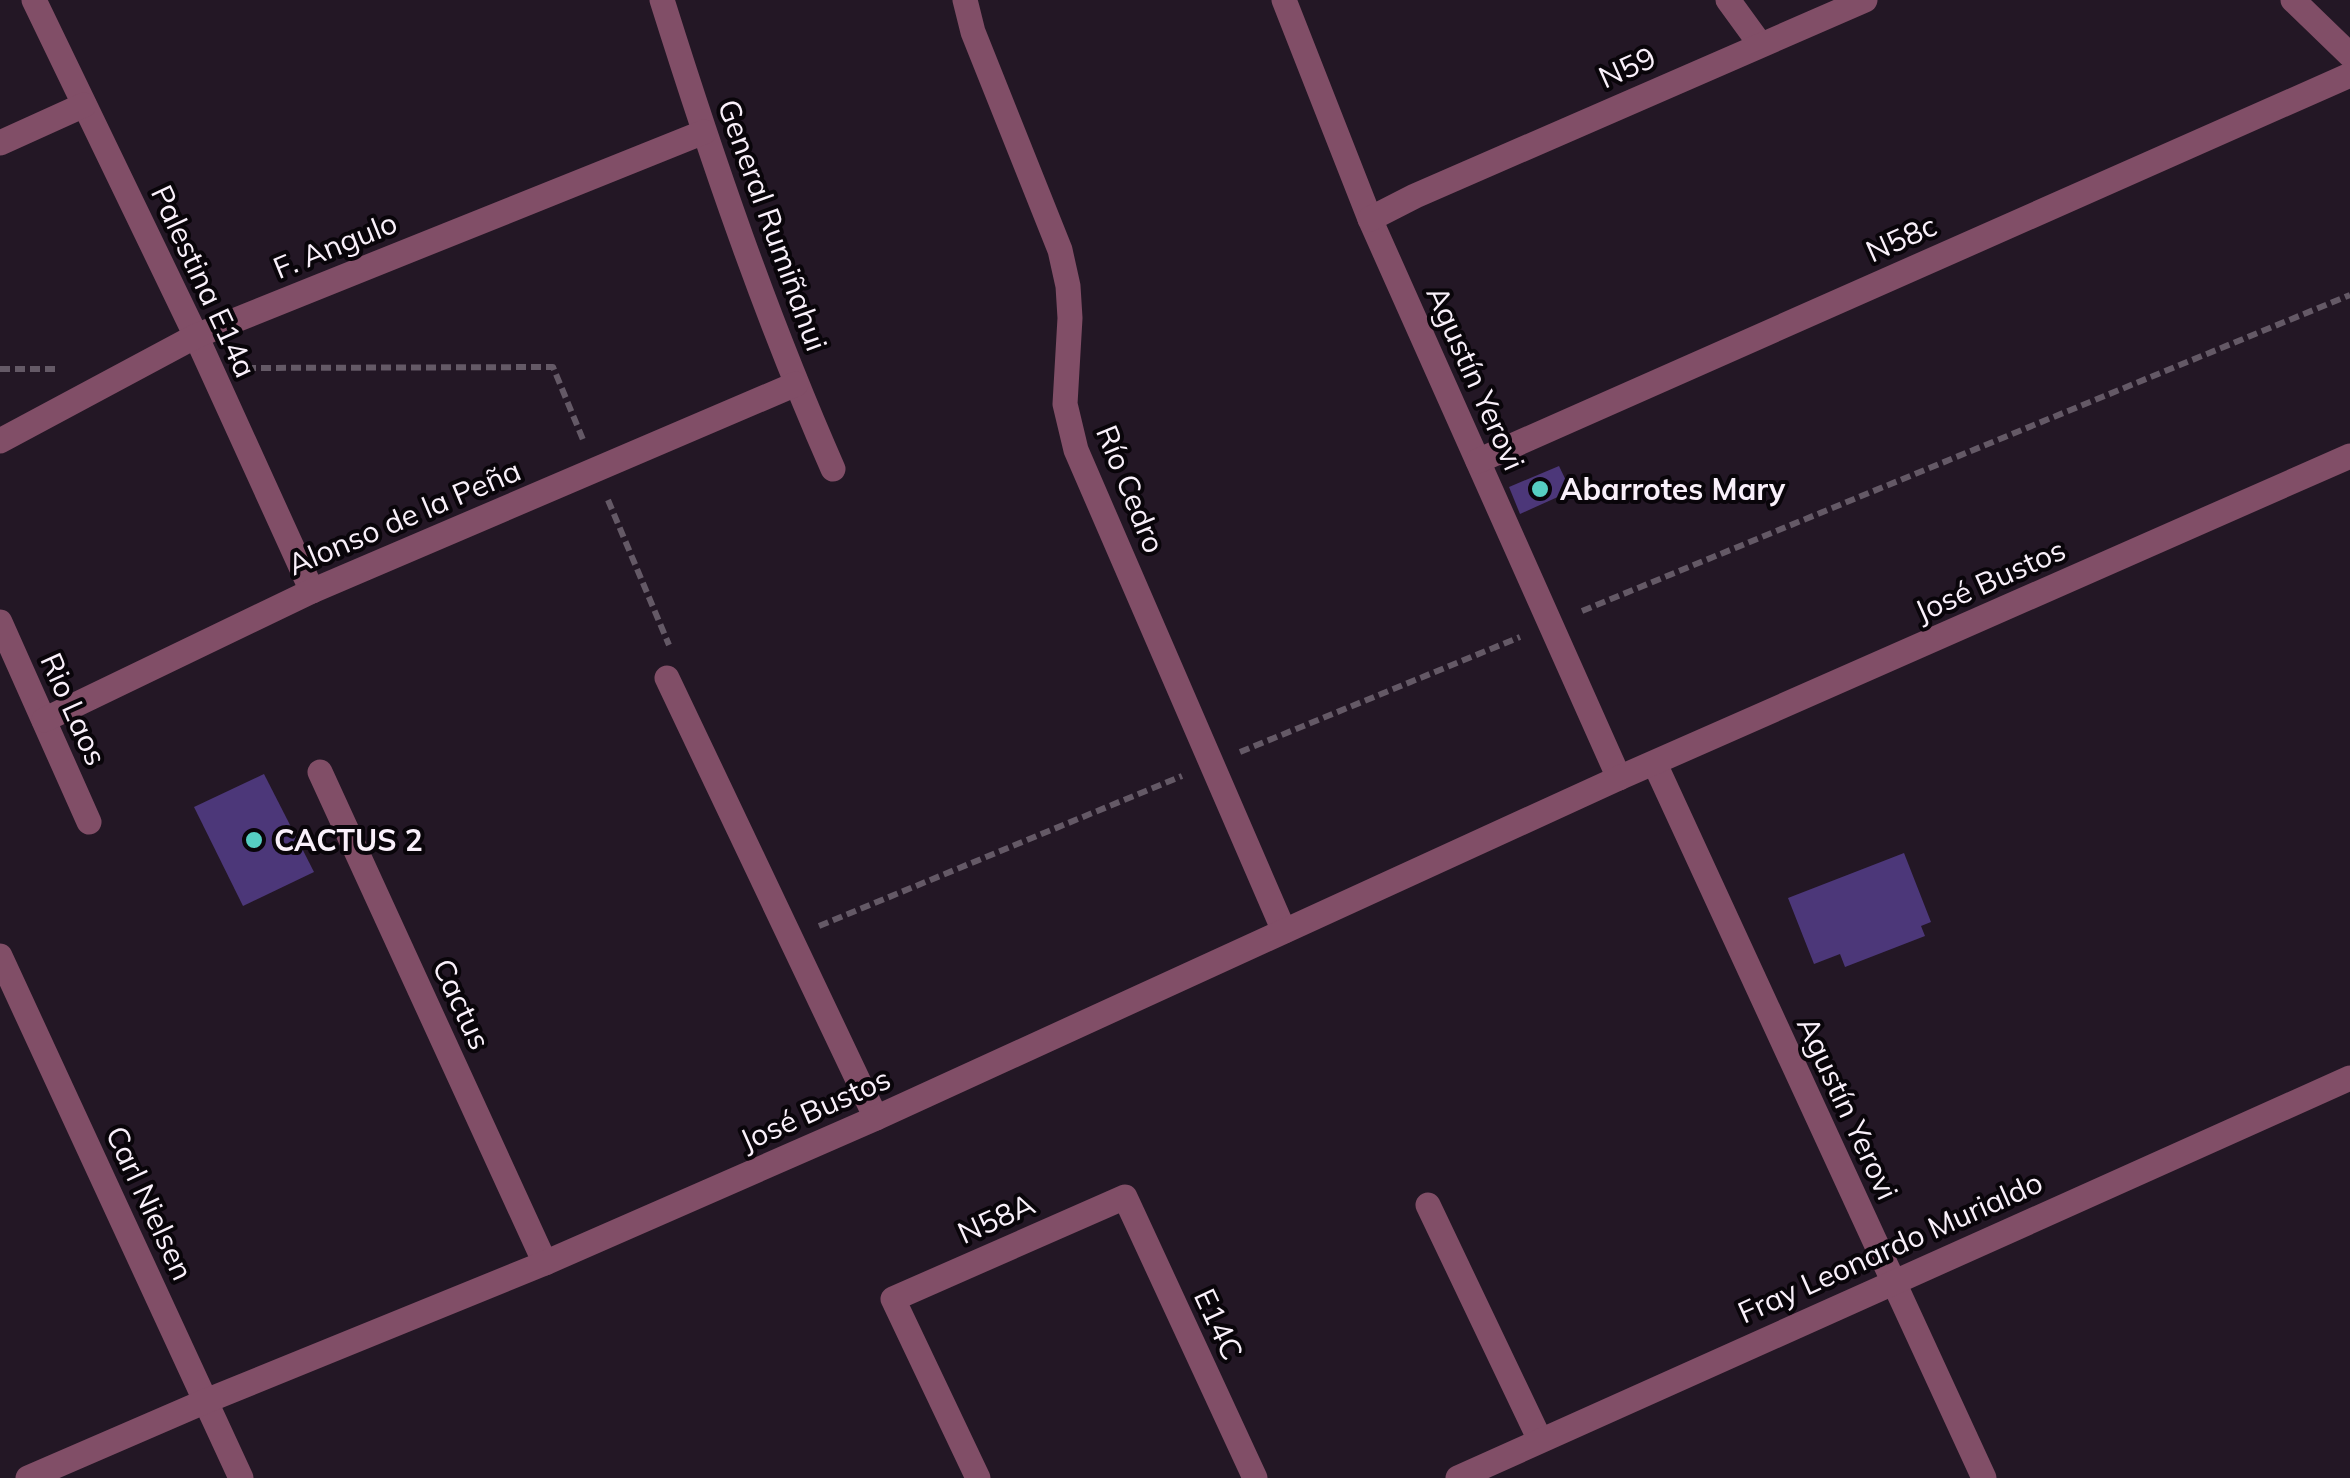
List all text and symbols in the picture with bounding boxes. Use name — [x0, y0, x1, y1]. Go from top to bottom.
street label: N59 — [1593, 38, 1661, 96]
street label: General Rumiñahui — [710, 94, 836, 356]
street label: Palestina E14a — [143, 179, 265, 383]
street label: F. Angulo — [268, 203, 402, 287]
street label: N58c — [1860, 206, 1942, 270]
street label: Agustín Yerovi — [1418, 280, 1534, 476]
street label: Río Cedro — [1088, 420, 1174, 558]
street label: Alonso de la Peña — [282, 451, 526, 583]
place label: Abarrotes Mary — [1560, 470, 1786, 508]
marker: Abarrotes Mary — [1529, 478, 1551, 500]
street label: José Bustos — [1909, 530, 2071, 630]
street label: Rio Laos — [32, 647, 116, 771]
place label: CACTUS 2 — [274, 821, 423, 859]
marker: CACTUS 2 — [243, 829, 265, 851]
street label: Cactus — [425, 953, 499, 1055]
street label: Agustín Yerovi — [1789, 1010, 1907, 1206]
street label: José Bustos — [734, 1059, 896, 1159]
street label: Carl Nielsen — [98, 1120, 202, 1286]
street label: Fray Leonardo Murialdo — [1732, 1163, 2048, 1331]
street label: N58A — [952, 1184, 1040, 1252]
street label: E14C — [1186, 1282, 1252, 1366]

